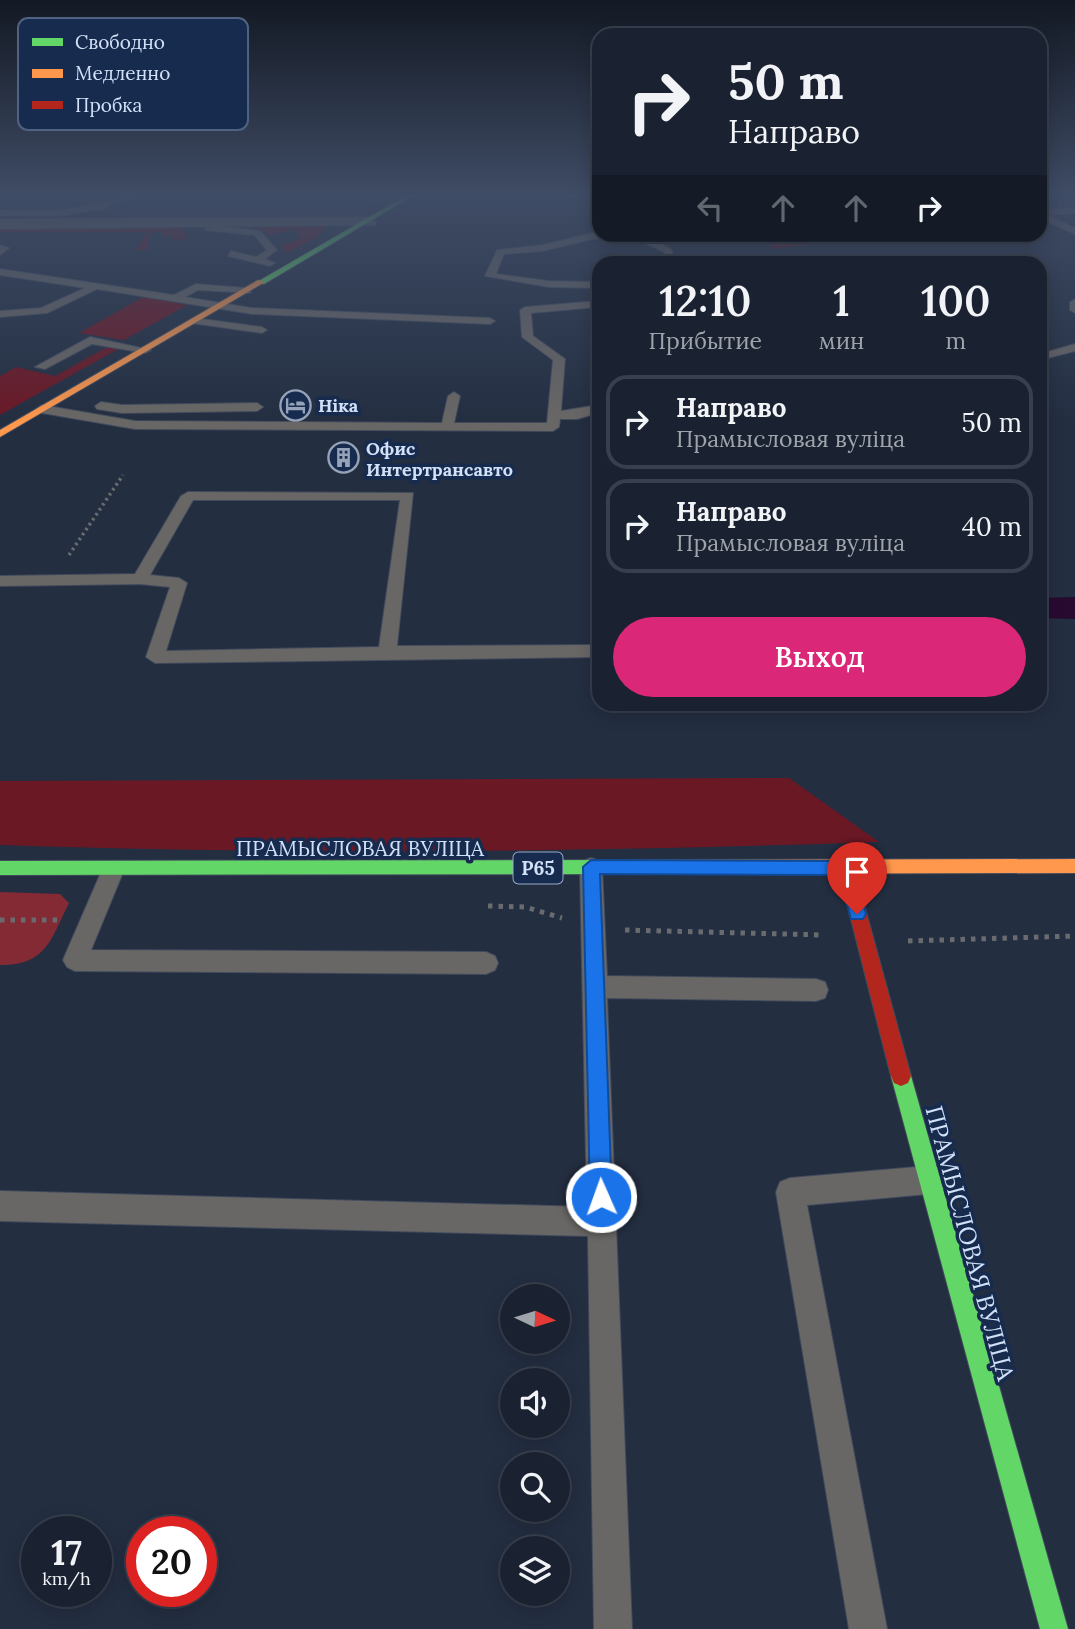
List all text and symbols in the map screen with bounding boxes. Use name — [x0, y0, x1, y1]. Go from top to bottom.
legend — [18, 18, 248, 130]
text: Свободно — [75, 30, 165, 54]
text: 50 m — [728, 50, 844, 112]
icon: right — [613, 56, 704, 147]
text: Медленно — [75, 61, 170, 85]
text: Пробка — [75, 93, 142, 117]
text: Направо — [728, 111, 860, 152]
icon: left — [691, 189, 729, 227]
icon: ahead — [764, 189, 802, 227]
icon: ahead — [837, 189, 875, 227]
icon: right — [910, 189, 948, 227]
text: 12:10 — [659, 274, 752, 328]
text: 1 — [833, 274, 850, 328]
text: 100 — [921, 274, 990, 328]
text: Прибытие — [649, 326, 762, 355]
text: мин — [819, 326, 864, 355]
text: m — [945, 326, 966, 355]
hotel icon: Ніка — [278, 388, 312, 422]
text: Направо — [676, 391, 787, 424]
place label: Ніка — [318, 394, 359, 417]
icon: right — [617, 403, 655, 441]
text: 50 m — [962, 406, 1022, 439]
text: Прамысловая вуліца — [676, 424, 905, 453]
place label: Офис Интертрансавто — [366, 437, 513, 481]
building icon: Офис Интертрансавто — [326, 441, 360, 475]
text: Направо — [676, 495, 787, 528]
icon: right — [617, 507, 655, 545]
text: 40 m — [962, 510, 1022, 543]
text: Прамысловая вуліца — [676, 528, 905, 557]
button: Выход — [613, 617, 1026, 697]
street label: ПРАМЫСЛОВАЯ ВУЛІЦА — [236, 835, 485, 862]
pin — [827, 842, 887, 914]
road number: Р65 — [514, 852, 562, 884]
icon: arrive — [838, 853, 876, 891]
street label: ПРАМЫСЛОВАЯ ВУЛІЦА — [918, 1102, 1022, 1385]
position arrow — [564, 1160, 638, 1234]
north arrow — [500, 1284, 570, 1354]
map controls — [500, 1284, 570, 1606]
button: sound — [500, 1368, 570, 1438]
button: search — [500, 1452, 570, 1522]
speed limit sign: 20 — [126, 1516, 217, 1607]
text: 17 — [51, 1530, 82, 1575]
button: layers — [500, 1536, 570, 1606]
text: km/h — [42, 1567, 91, 1590]

